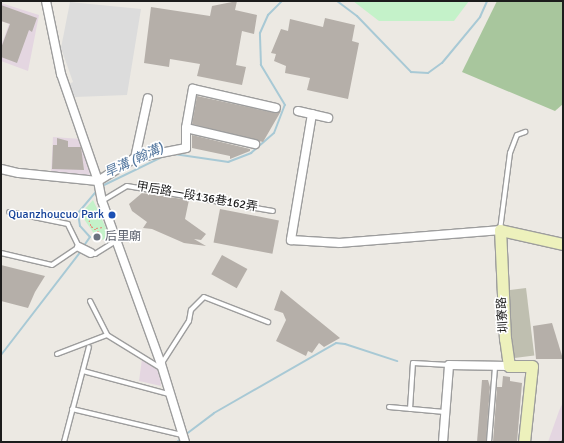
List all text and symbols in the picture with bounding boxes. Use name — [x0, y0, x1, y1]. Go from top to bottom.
water label: 旱溝 (翰溝) — [102, 141, 166, 181]
street label: 甲后路一段136巷162弄 — [135, 179, 259, 215]
place label: Quanzhoucuo Park — [8, 208, 104, 222]
marker: Quanzhoucuo Park — [107, 210, 117, 220]
place label: 后里廟 — [105, 230, 141, 244]
marker: 后里廟 — [92, 232, 102, 242]
street label: 圳寮路 — [495, 297, 511, 333]

